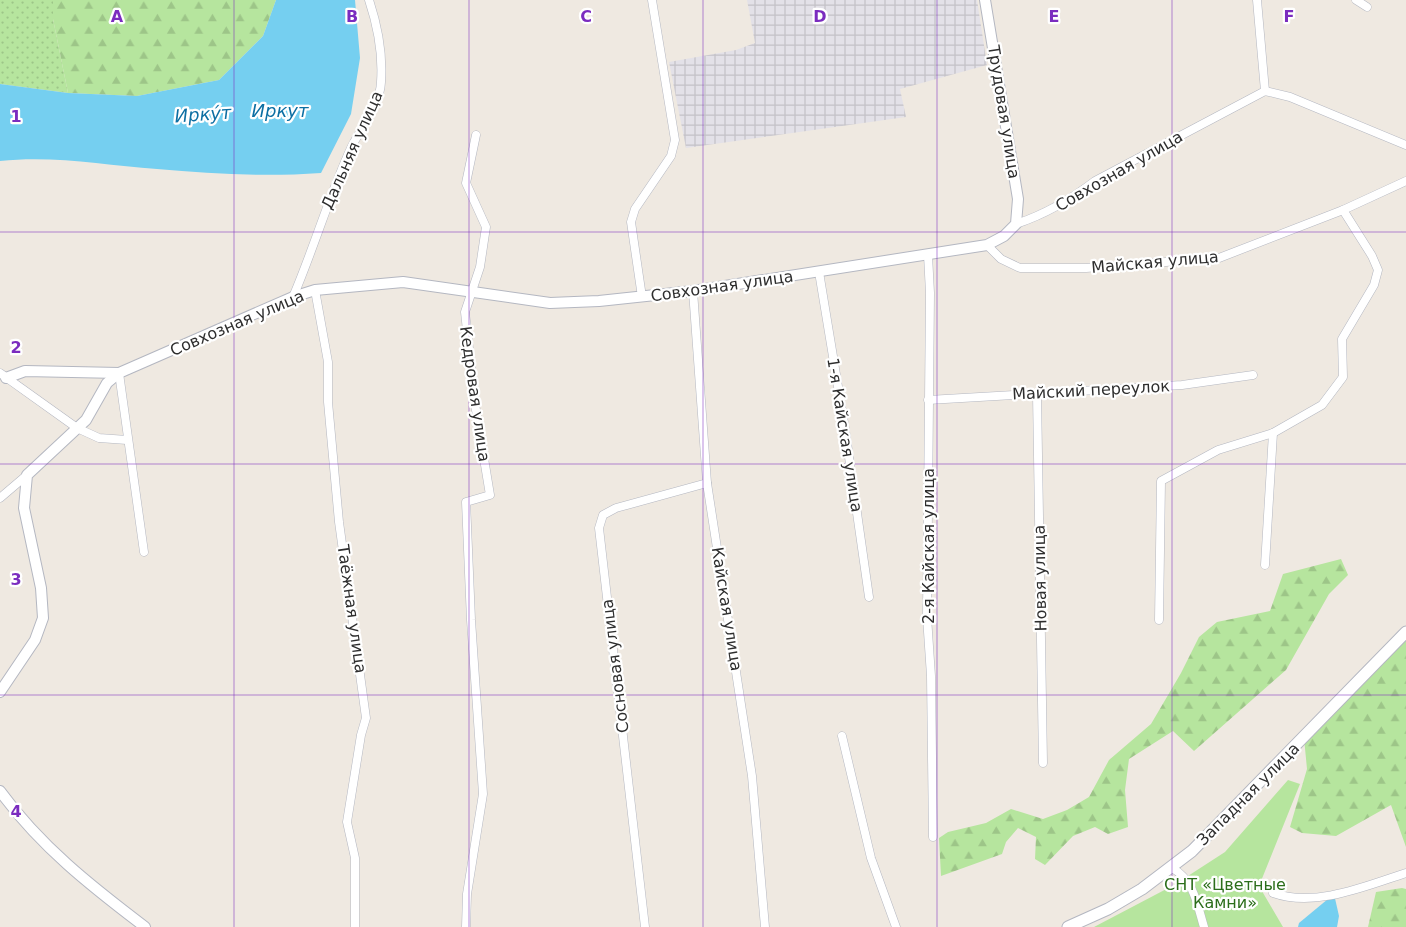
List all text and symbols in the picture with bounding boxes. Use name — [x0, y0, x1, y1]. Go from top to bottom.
text: A — [111, 7, 124, 26]
text: B — [346, 7, 358, 26]
text: C — [580, 7, 592, 26]
text: D — [813, 7, 827, 26]
text: E — [1049, 7, 1059, 26]
text: F — [1284, 7, 1294, 26]
street label: Трудовая улица — [984, 43, 1024, 180]
street label: Дальняя улица — [317, 88, 387, 212]
water label: Иркут — [252, 100, 309, 121]
water label: Ирку́т — [174, 102, 233, 126]
text: 1 — [10, 107, 22, 126]
street label: Совхозная улица — [1052, 127, 1186, 215]
street label: Майская улица — [1091, 247, 1219, 277]
street label: Совхозная улица — [649, 267, 795, 305]
street label: Совхозная улица — [167, 286, 307, 360]
street label: Кедровая улица — [456, 325, 494, 463]
text: 2 — [10, 338, 22, 357]
street label: 1-я Кайская улица — [823, 356, 867, 514]
street label: Майский переулок — [1012, 376, 1171, 404]
street label: 2-я Кайская улица — [919, 468, 938, 624]
street label: Новая улица — [1030, 525, 1050, 631]
street label: Таёжная улица — [333, 543, 370, 674]
street label: Кайская улица — [708, 546, 746, 672]
text: 3 — [10, 570, 22, 589]
street label: Сосновая улица — [597, 598, 633, 734]
street label: Западная улица — [1193, 739, 1303, 849]
text: 4 — [10, 802, 22, 821]
park label: СНТ «Цветные Камни» — [1164, 875, 1286, 912]

